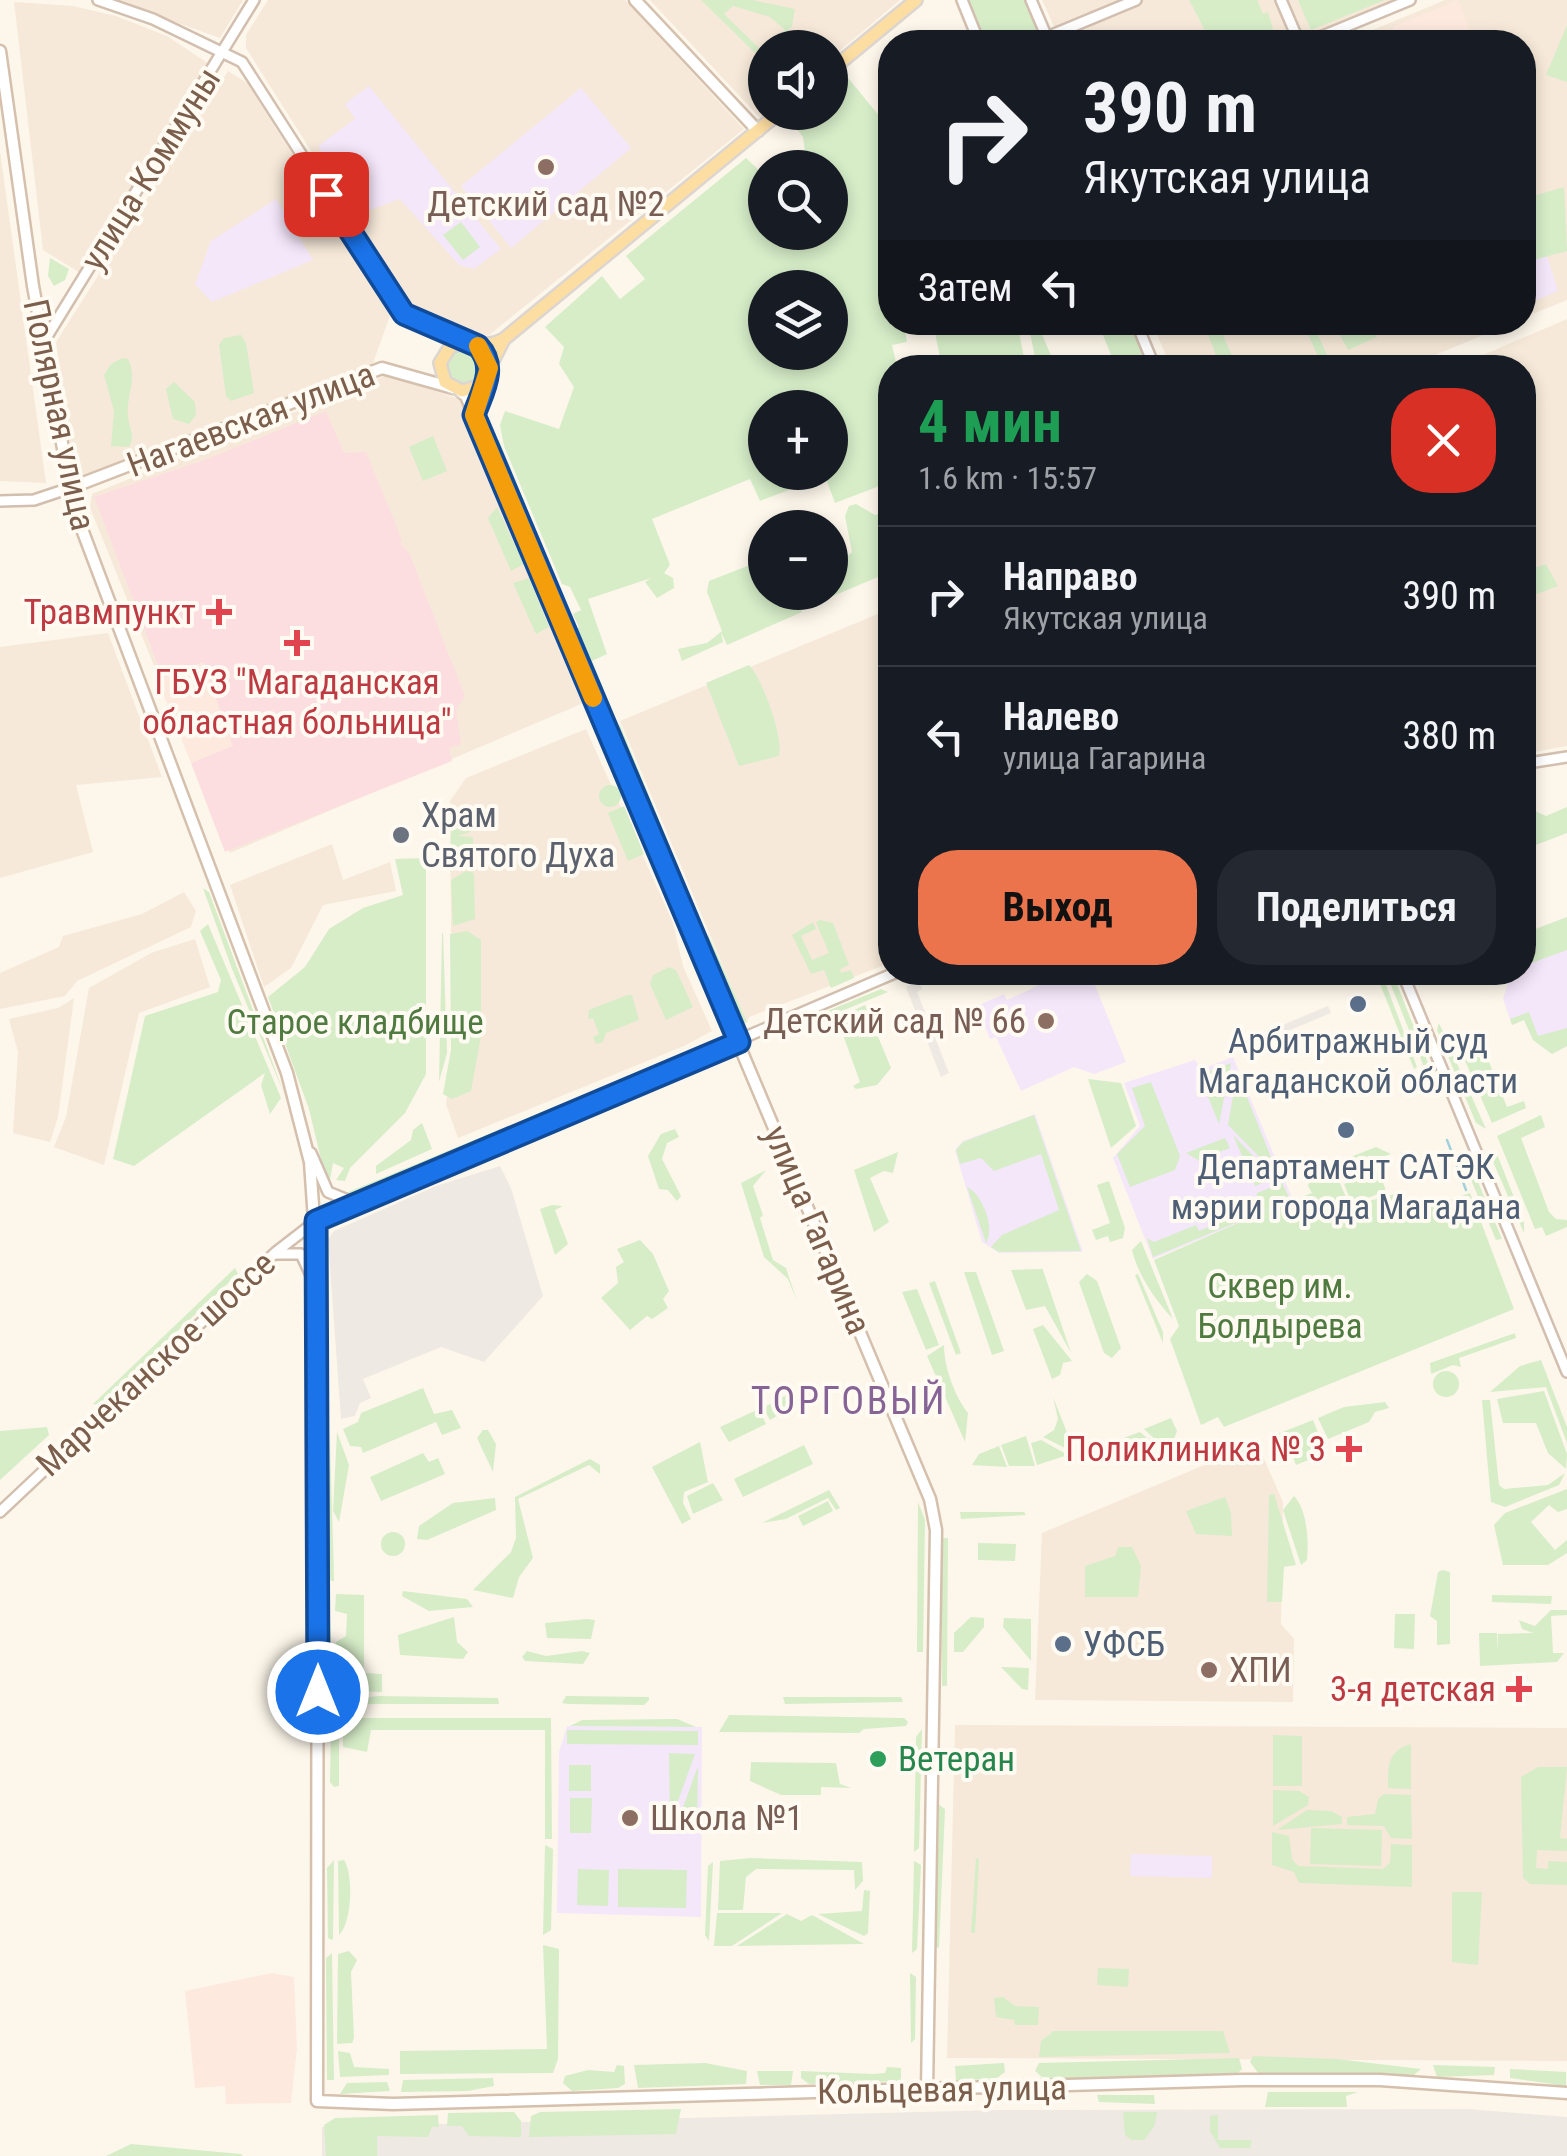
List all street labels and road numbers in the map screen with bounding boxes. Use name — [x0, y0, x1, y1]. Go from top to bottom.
street label: улица Коммуны — [72, 60, 230, 278]
street label: Полярная улица — [14, 296, 104, 534]
street label: Нагаевская улица — [122, 354, 380, 486]
street label: улица Гагарина — [755, 1120, 879, 1340]
street label: Марчеканское шоссе — [28, 1243, 284, 1485]
street label: Кольцевая улица — [817, 2067, 1067, 2113]

